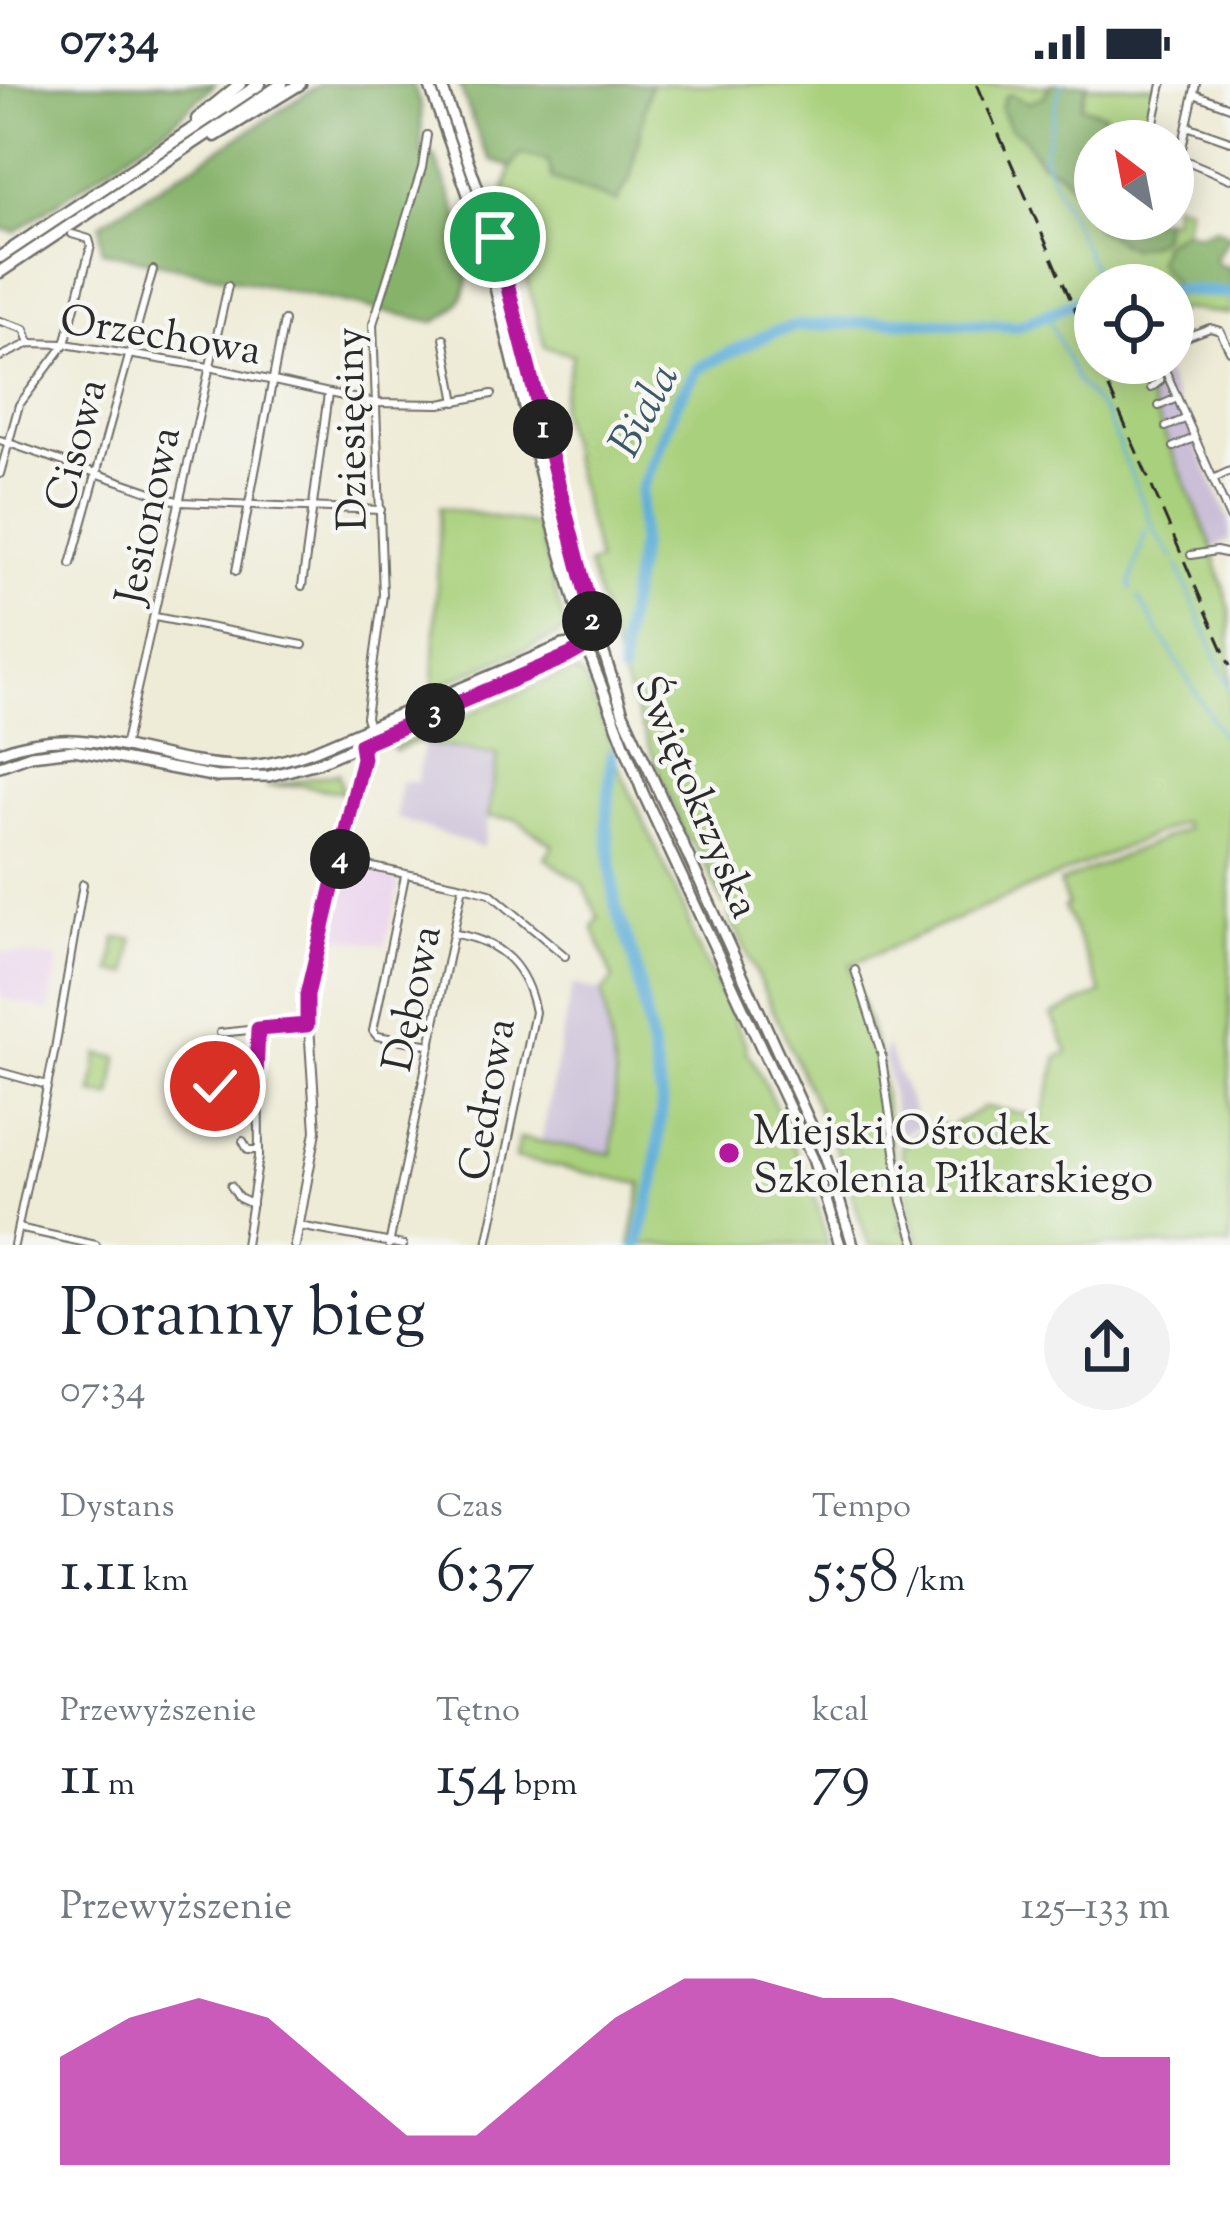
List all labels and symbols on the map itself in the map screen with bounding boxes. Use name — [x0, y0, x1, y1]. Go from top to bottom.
north arrow — [1074, 120, 1194, 240]
pin — [444, 186, 546, 288]
street label: Orzechowa — [55, 292, 265, 383]
street label: Dziesięciny — [322, 326, 386, 531]
water label: Biala — [595, 353, 698, 470]
street label: Cisowa — [32, 373, 125, 518]
pin: 1 — [513, 399, 573, 459]
street label: Jesionowa — [102, 422, 199, 612]
pin: 2 — [562, 591, 622, 651]
street label: Świętokrzyska — [616, 667, 772, 928]
pin: 3 — [405, 683, 465, 743]
pin: 4 — [310, 829, 370, 889]
street label: Dębowa — [370, 920, 460, 1078]
street label: Cedrowa — [446, 1014, 534, 1186]
pin — [164, 1035, 266, 1137]
place label: Miejski Ośrodek Szkolenia Piłkarskiego — [753, 1104, 1153, 1212]
marker: Miejski Ośrodek Szkolenia Piłkarskiego — [716, 1140, 742, 1166]

